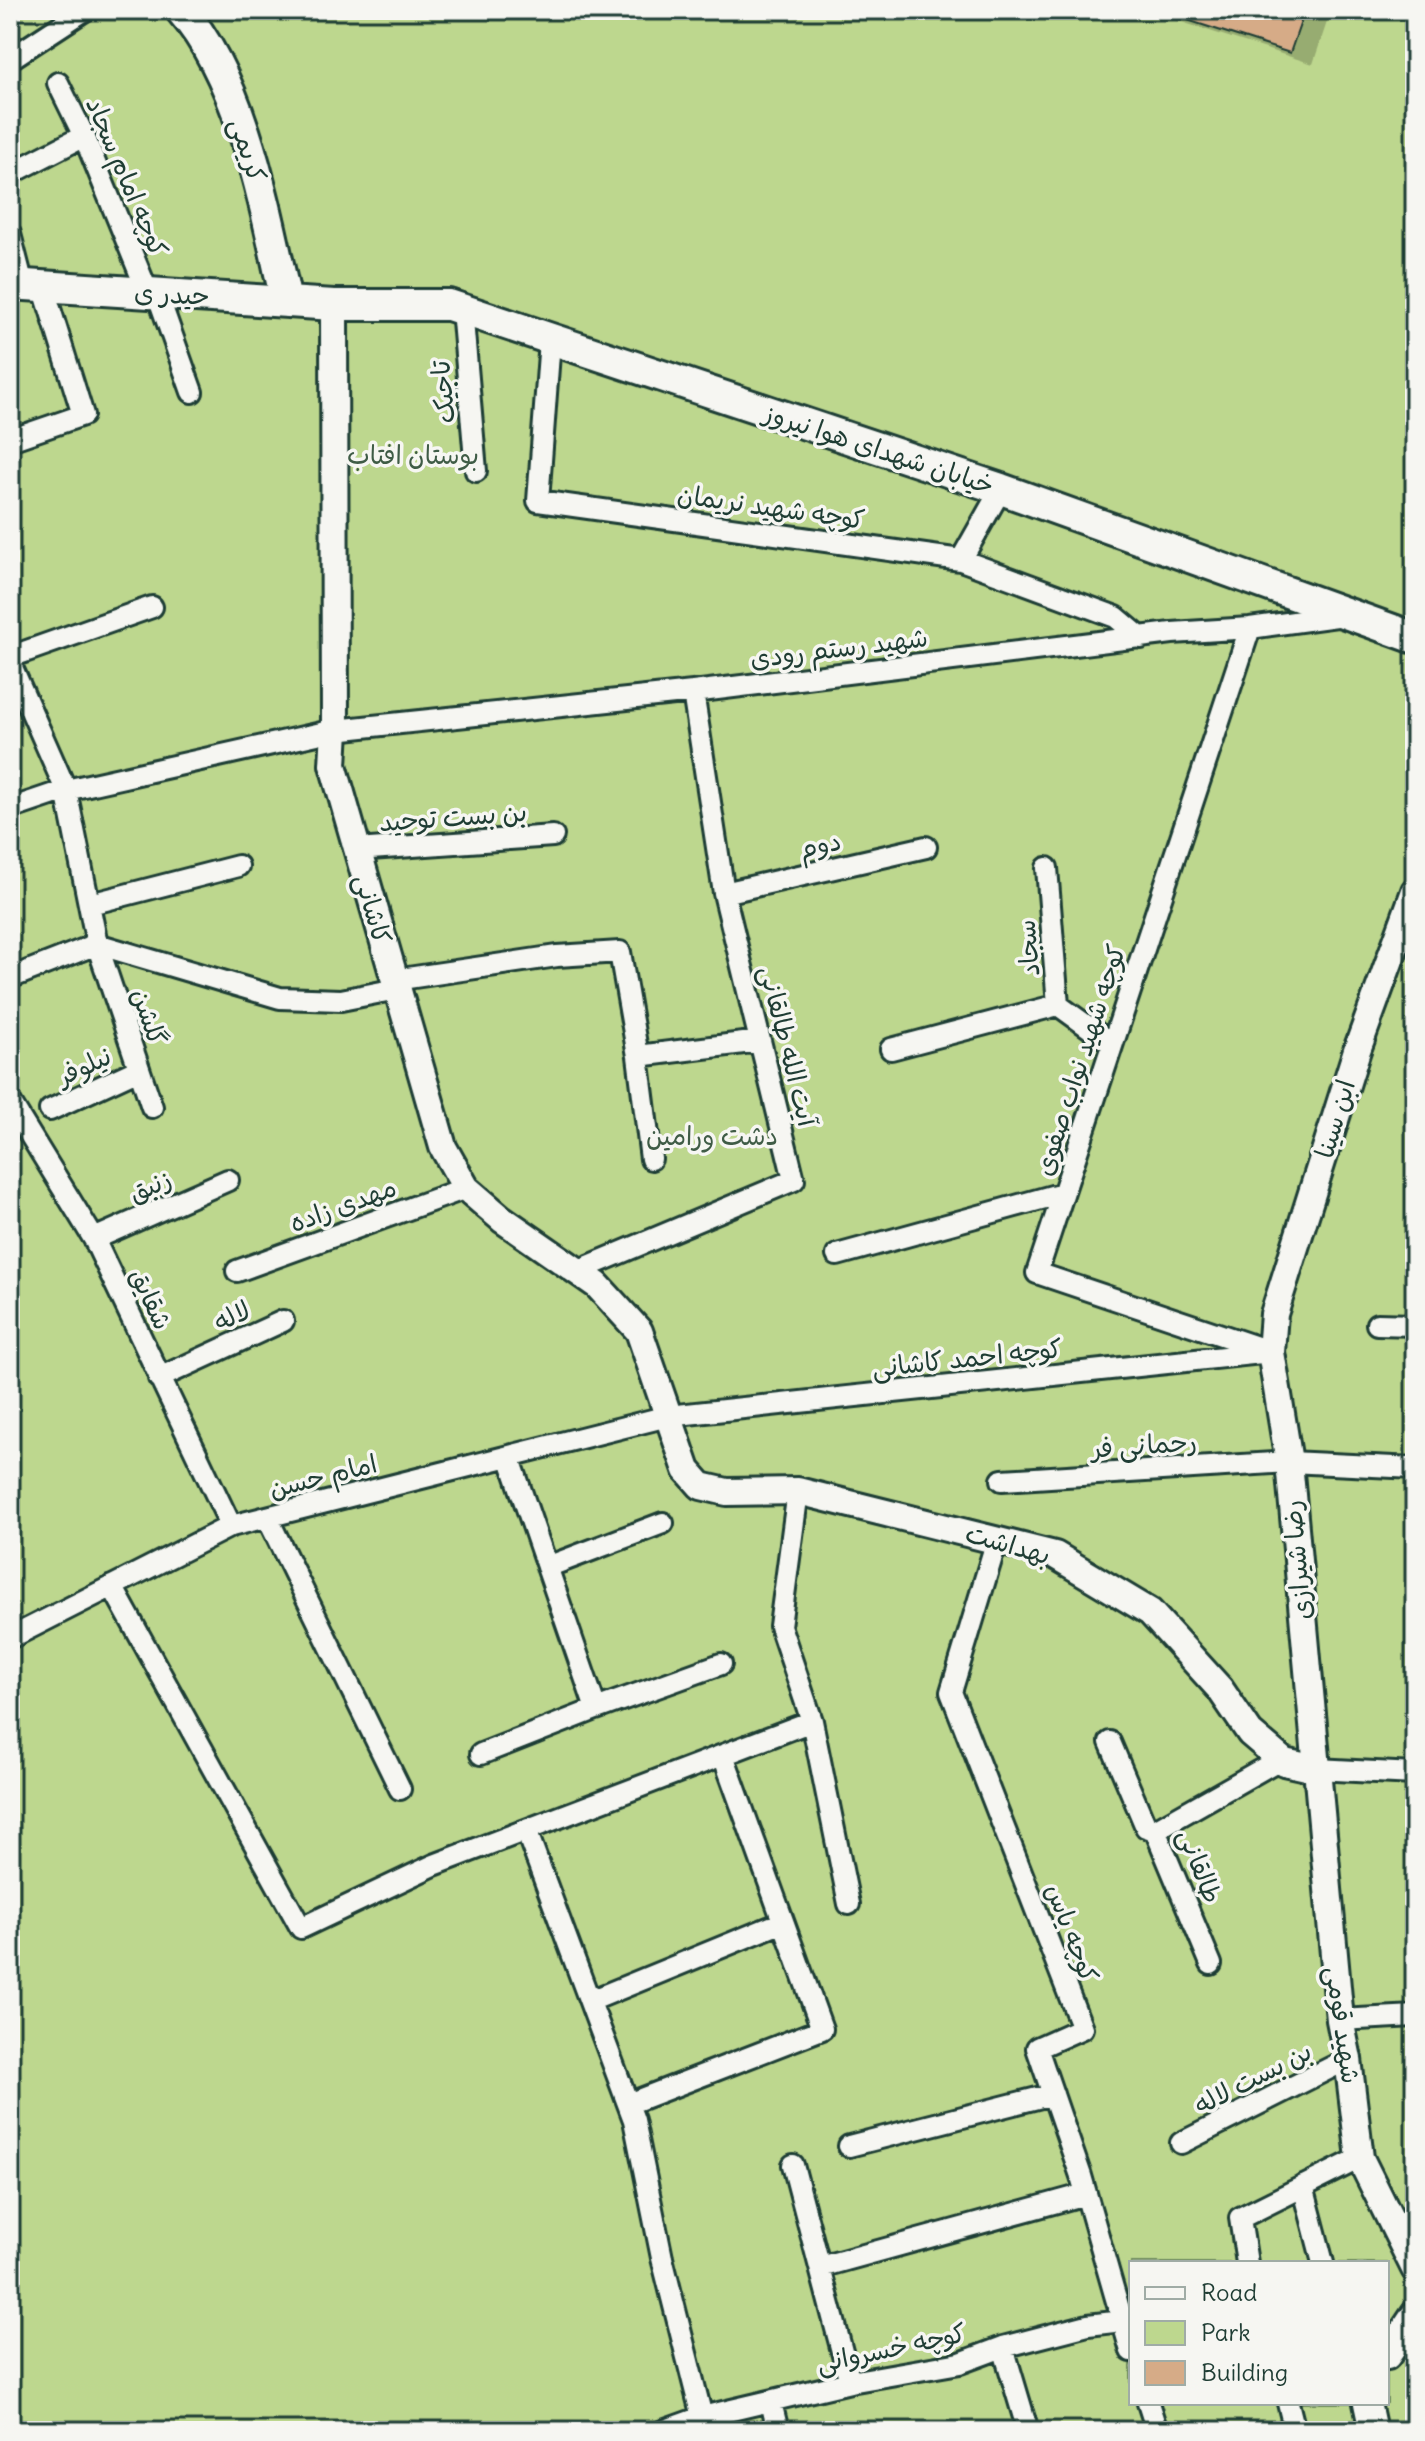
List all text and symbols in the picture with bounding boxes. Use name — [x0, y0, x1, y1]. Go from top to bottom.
street label: کوچه امام سجاد — [75, 92, 176, 263]
street label: کریمی — [222, 114, 274, 186]
street label: حیدر ی — [133, 275, 211, 312]
street label: تاجیک — [423, 359, 462, 425]
street label: خیابان شهدای هوا نیروز — [758, 395, 999, 501]
park label: بوستان افتاب — [347, 438, 479, 471]
street label: کوچه شهید نریمان — [675, 477, 867, 536]
street label: شهید رستم رودی — [748, 620, 930, 679]
street label: بن بست توحید — [378, 795, 528, 838]
street label: دوم — [796, 824, 845, 869]
street label: کاشانی — [347, 870, 399, 948]
street label: سجاد — [1009, 918, 1046, 978]
street label: کوچه شهید نواب صفوی — [1027, 940, 1132, 1180]
street label: آیت الله طالقانی — [752, 962, 825, 1131]
street label: گلشن — [124, 984, 175, 1050]
street label: نیلوفر — [49, 1039, 117, 1094]
street label: ابن سینا — [1307, 1076, 1362, 1162]
park label: دشت ورامین — [646, 1119, 778, 1153]
street label: زنبق — [123, 1162, 176, 1209]
street label: مهدی زاده — [285, 1170, 401, 1239]
street label: شقایق — [123, 1263, 180, 1335]
street label: لاله — [208, 1293, 255, 1338]
street label: کوچه احمد کاشانی — [870, 1331, 1064, 1385]
street label: رحمانی فر — [1088, 1424, 1198, 1466]
street label: امام حسن — [265, 1446, 381, 1509]
street label: رضا شیرازی — [1275, 1499, 1318, 1621]
street label: بهداشت — [962, 1516, 1054, 1571]
street label: طالقانی — [1170, 1824, 1230, 1908]
street label: کوچه یاس — [1039, 1879, 1106, 1987]
street label: شهید قومی — [1318, 1964, 1368, 2086]
street label: بن بست لاله — [1189, 2034, 1317, 2121]
legend — [1129, 2261, 1389, 2405]
text: Road — [1201, 2277, 1257, 2307]
street label: کوچه خسروانی — [813, 2316, 969, 2380]
text: Park — [1201, 2317, 1251, 2347]
text: Building — [1201, 2357, 1288, 2387]

